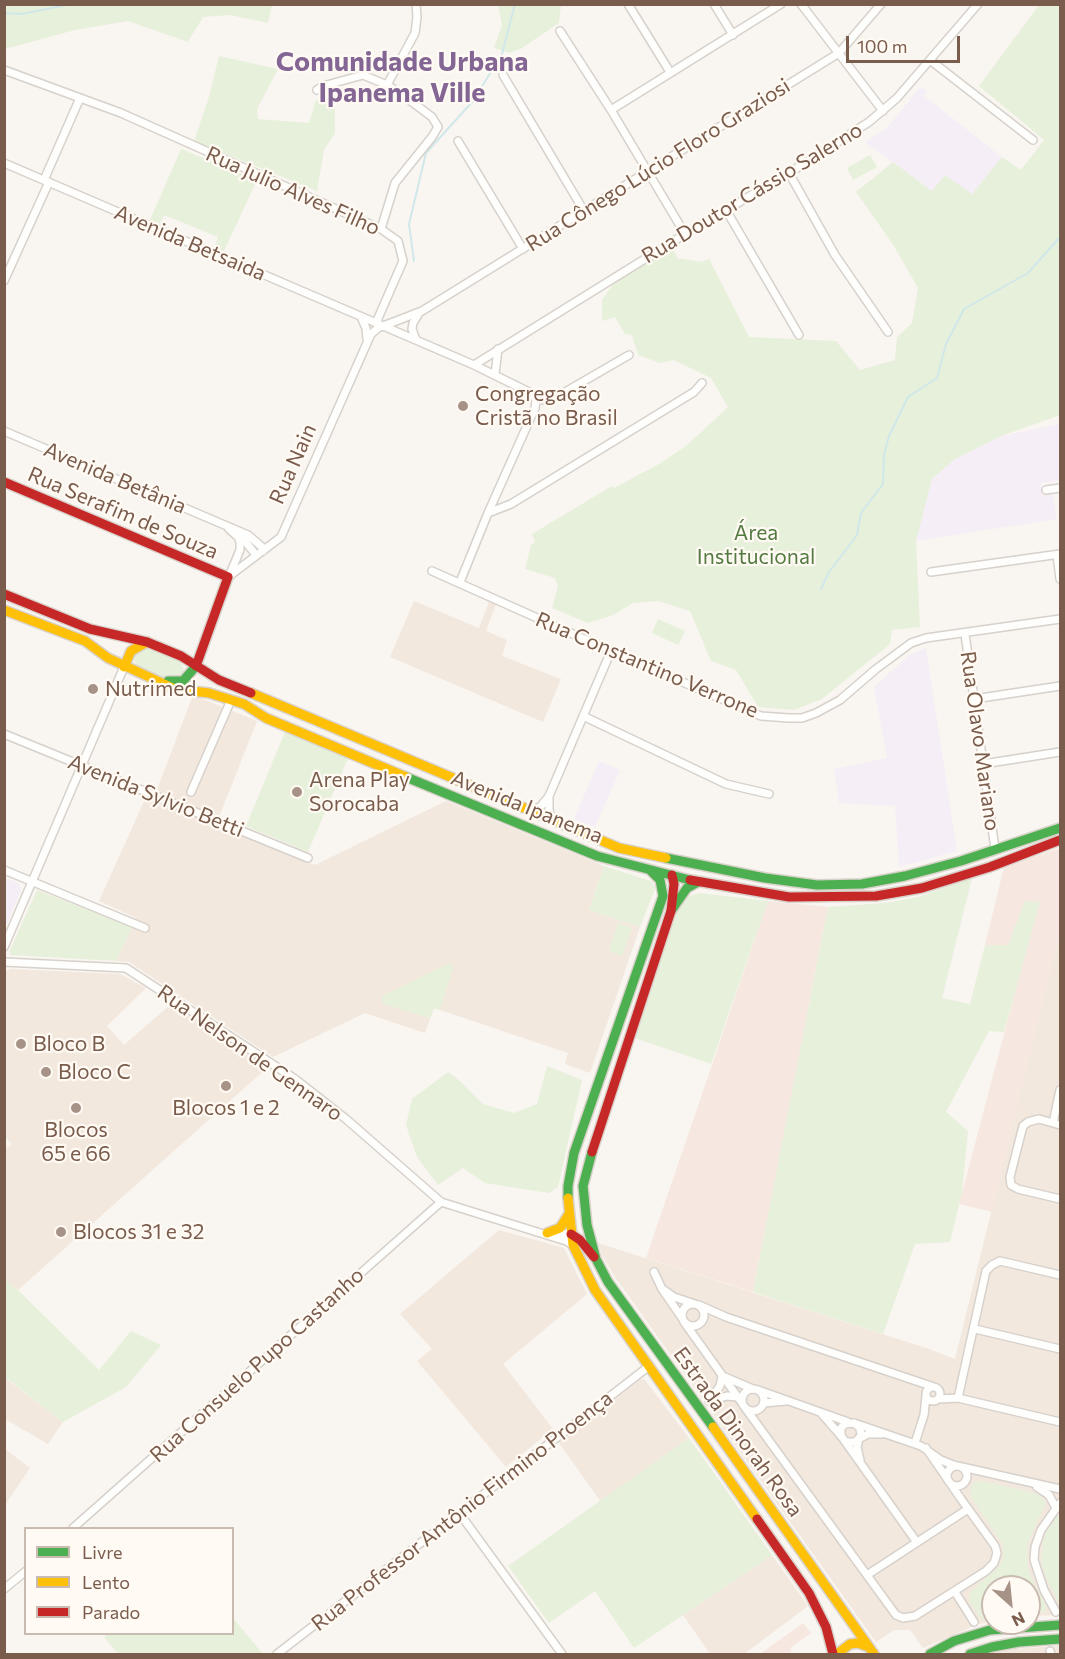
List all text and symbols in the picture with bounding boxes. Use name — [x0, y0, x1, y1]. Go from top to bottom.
scale bar — [849, 24, 963, 62]
text: 100 m — [857, 35, 907, 57]
district label: Comunidade Urbana Ipanema Ville — [276, 46, 528, 109]
street label: Rua Cônego Lúcio Floro Graziosi — [521, 73, 795, 257]
street label: Rua Doutor Cássio Salerno — [637, 117, 867, 269]
street label: Rua Julio Alves Filho — [202, 141, 384, 241]
street label: Avenida Betsaida — [111, 200, 269, 286]
place label: Congregação Cristã no Brasil — [475, 381, 618, 431]
marker: Congregação Cristã no Brasil — [456, 399, 470, 413]
street label: Rua Nain — [264, 420, 322, 508]
street label: Avenida Betânia — [40, 437, 190, 519]
street label: Rua Serafim de Souza — [24, 461, 222, 565]
park label: Área Institucional — [697, 520, 815, 570]
street label: Rua Constantino Verrone — [532, 607, 762, 723]
street label: Rua Olavo Mariano — [955, 650, 1005, 832]
place label: Nutrimed — [105, 676, 196, 702]
marker: Nutrimed — [86, 682, 100, 696]
street label: Avenida Sylvio Betti — [64, 749, 248, 843]
street label: Avenida Ipanema — [447, 765, 607, 849]
place label: Arena Play Sorocaba — [309, 767, 410, 817]
marker: Arena Play Sorocaba — [290, 785, 304, 799]
street label: Rua Nelson de Gennaro — [152, 979, 348, 1127]
place label: Bloco B — [33, 1031, 105, 1057]
marker: Bloco B — [14, 1037, 28, 1051]
place label: Bloco C — [58, 1059, 131, 1085]
marker: Bloco C — [39, 1065, 53, 1079]
marker: Blocos 1 e 2 — [219, 1079, 233, 1093]
place label: Blocos 1 e 2 — [172, 1095, 280, 1121]
marker: Blocos 65 e 66 — [69, 1101, 83, 1115]
place label: Blocos 65 e 66 — [41, 1117, 111, 1167]
place label: Blocos 31 e 32 — [73, 1219, 204, 1245]
marker: Blocos 31 e 32 — [54, 1225, 68, 1239]
street label: Rua Consuelo Pupo Castanho — [145, 1262, 369, 1468]
street label: Estrada Dinorah Rosa — [668, 1342, 808, 1522]
street label: Rua Professor Antônio Firmino Proença — [306, 1386, 618, 1636]
legend — [24, 1527, 234, 1635]
text: Livre — [82, 1541, 123, 1563]
text: Lento — [82, 1571, 130, 1593]
north arrow — [981, 1575, 1041, 1635]
text: Parado — [82, 1601, 140, 1623]
text: N — [1009, 1609, 1028, 1631]

